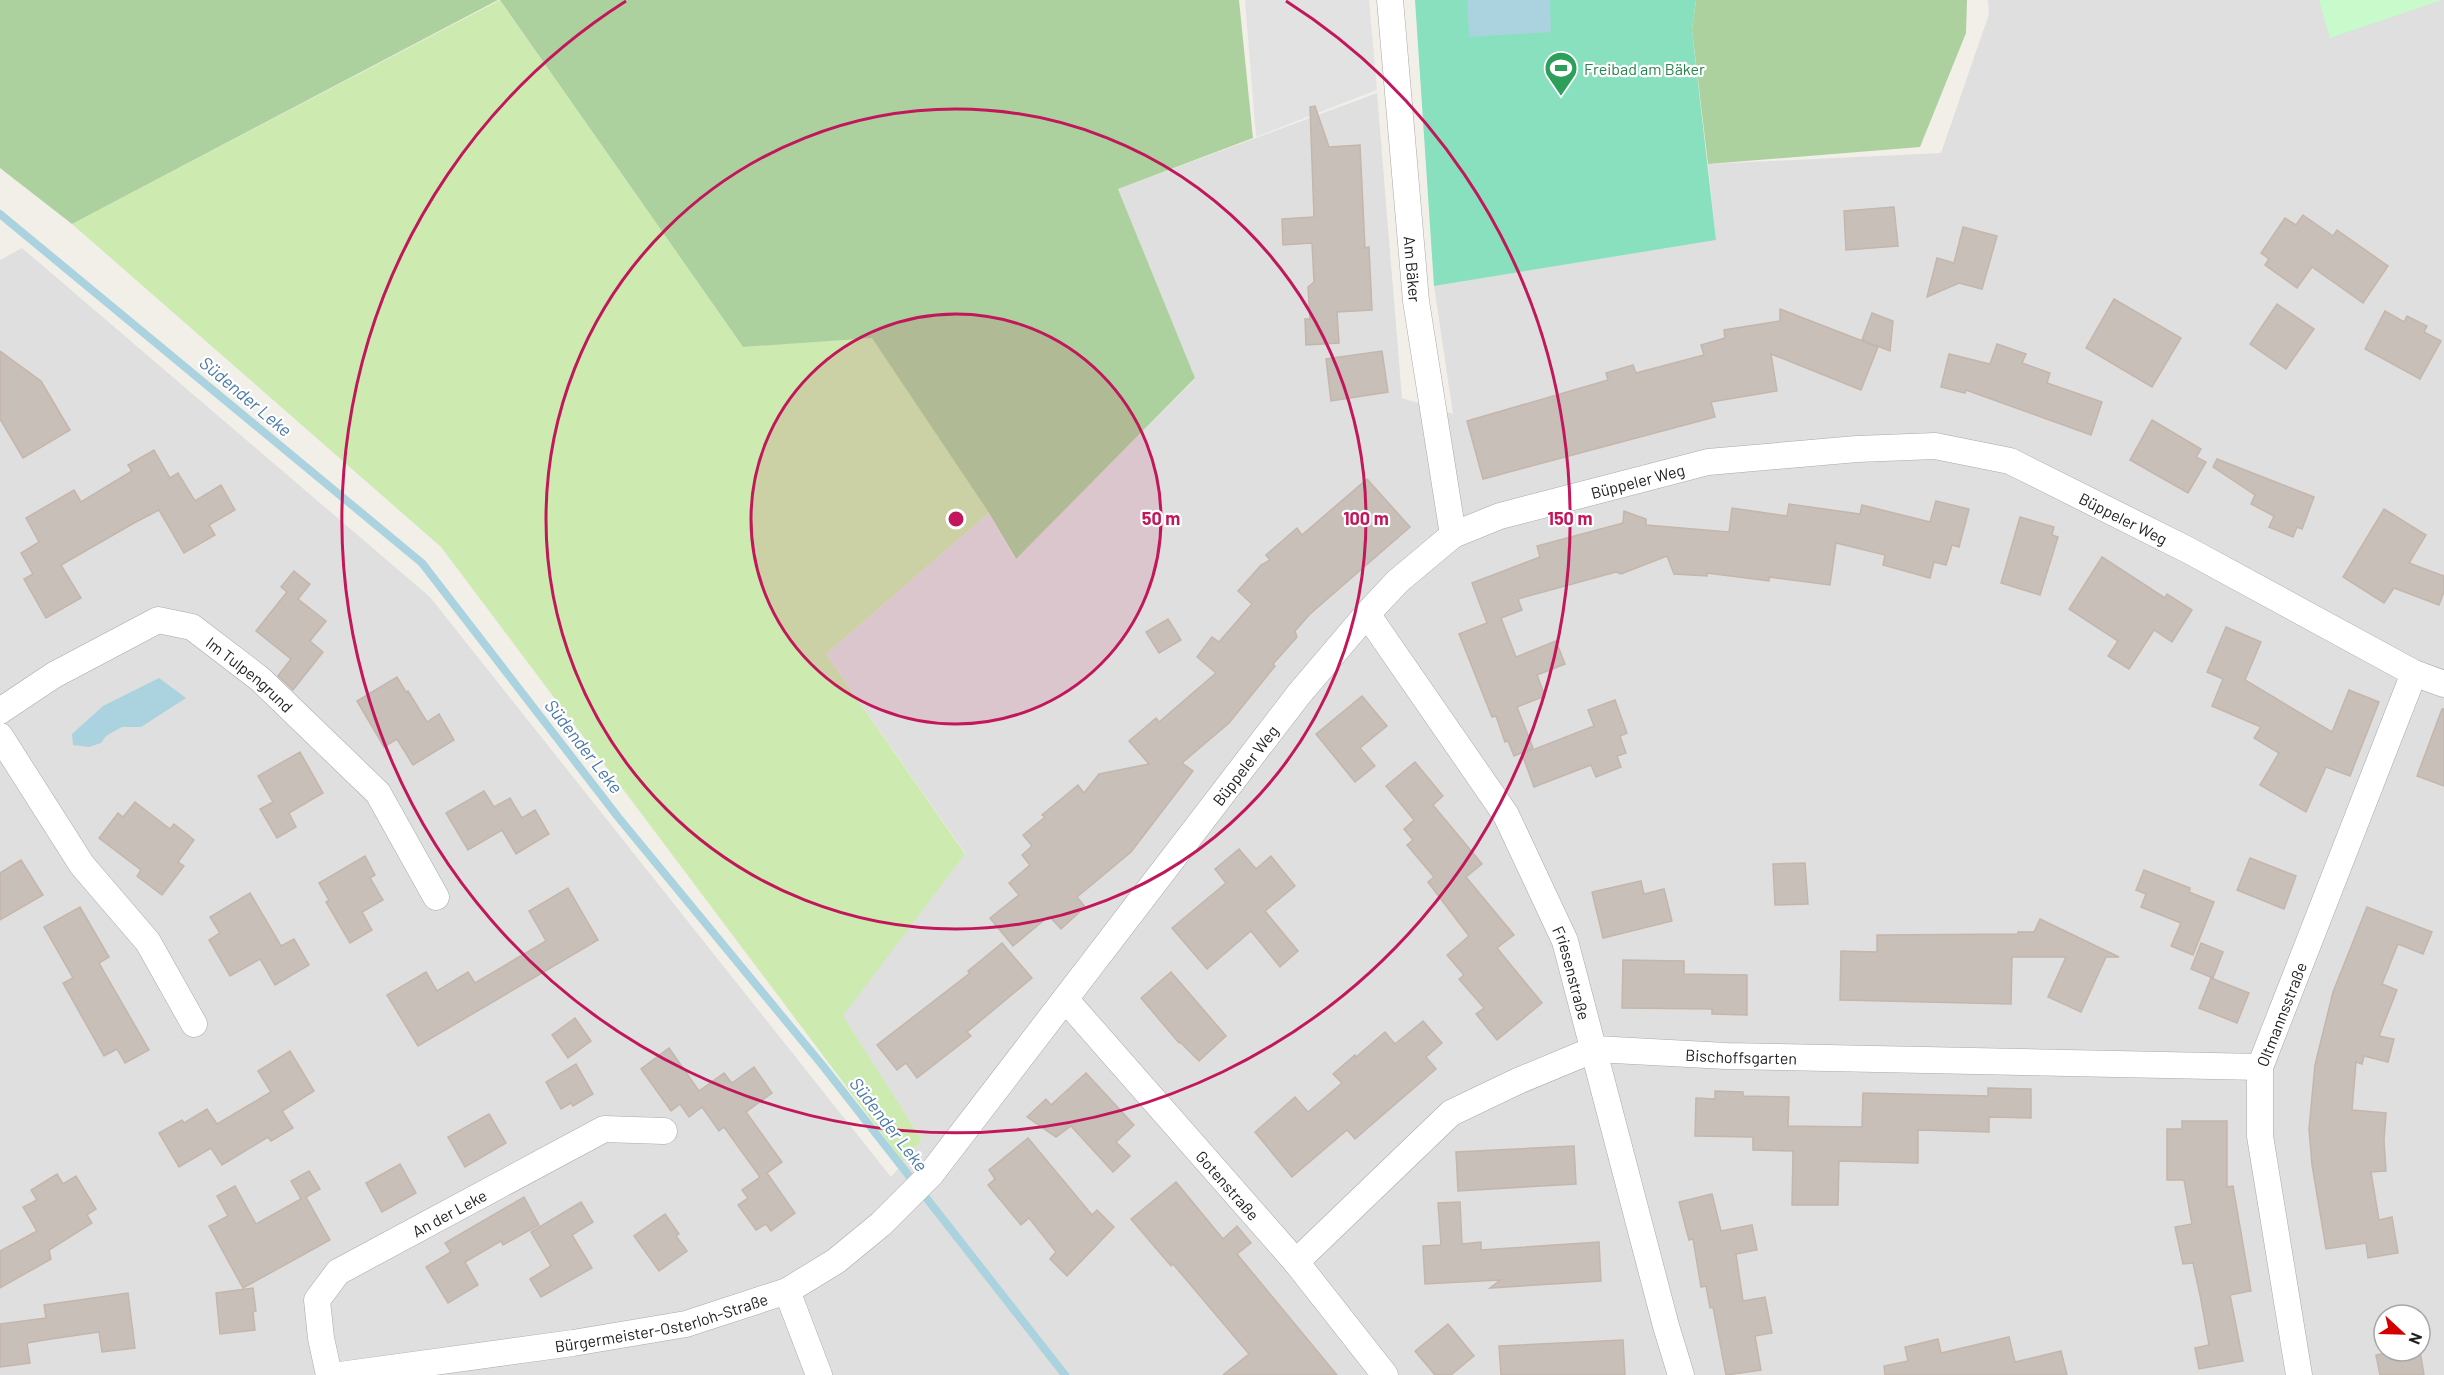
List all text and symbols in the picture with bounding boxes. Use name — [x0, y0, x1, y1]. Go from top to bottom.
sports icon: Freibad am Bäker — [1543, 50, 1579, 97]
place label: Freibad am Bäker — [1584, 59, 1705, 78]
street label: Am Bäker — [1401, 235, 1426, 303]
water label: Südender Leke — [196, 351, 296, 441]
street label: Büppeler Weg — [1589, 459, 1686, 502]
street label: Büppeler Weg — [2076, 488, 2171, 548]
text: 50 m — [1142, 507, 1180, 529]
text: 100 m — [1343, 507, 1389, 529]
text: 150 m — [1548, 507, 1592, 529]
centre of rings — [946, 509, 966, 529]
street label: Im Tulpengrund — [203, 632, 297, 716]
water label: Südender Leke — [540, 695, 628, 797]
street label: Büppeler Weg — [1208, 721, 1281, 809]
street label: Friesenstraße — [1550, 922, 1595, 1022]
street label: Oltmannsstraße — [2252, 959, 2310, 1069]
street label: Bischoffsgarten — [1685, 1044, 1797, 1067]
water label: Südender Leke — [845, 1073, 933, 1175]
street label: Gotenstraße — [1193, 1146, 1264, 1224]
street label: An der Leke — [408, 1185, 489, 1240]
street label: Bürgermeister-Osterloh-Straße — [554, 1288, 770, 1355]
north arrow — [2372, 1303, 2432, 1363]
text: N — [2406, 1330, 2427, 1347]

